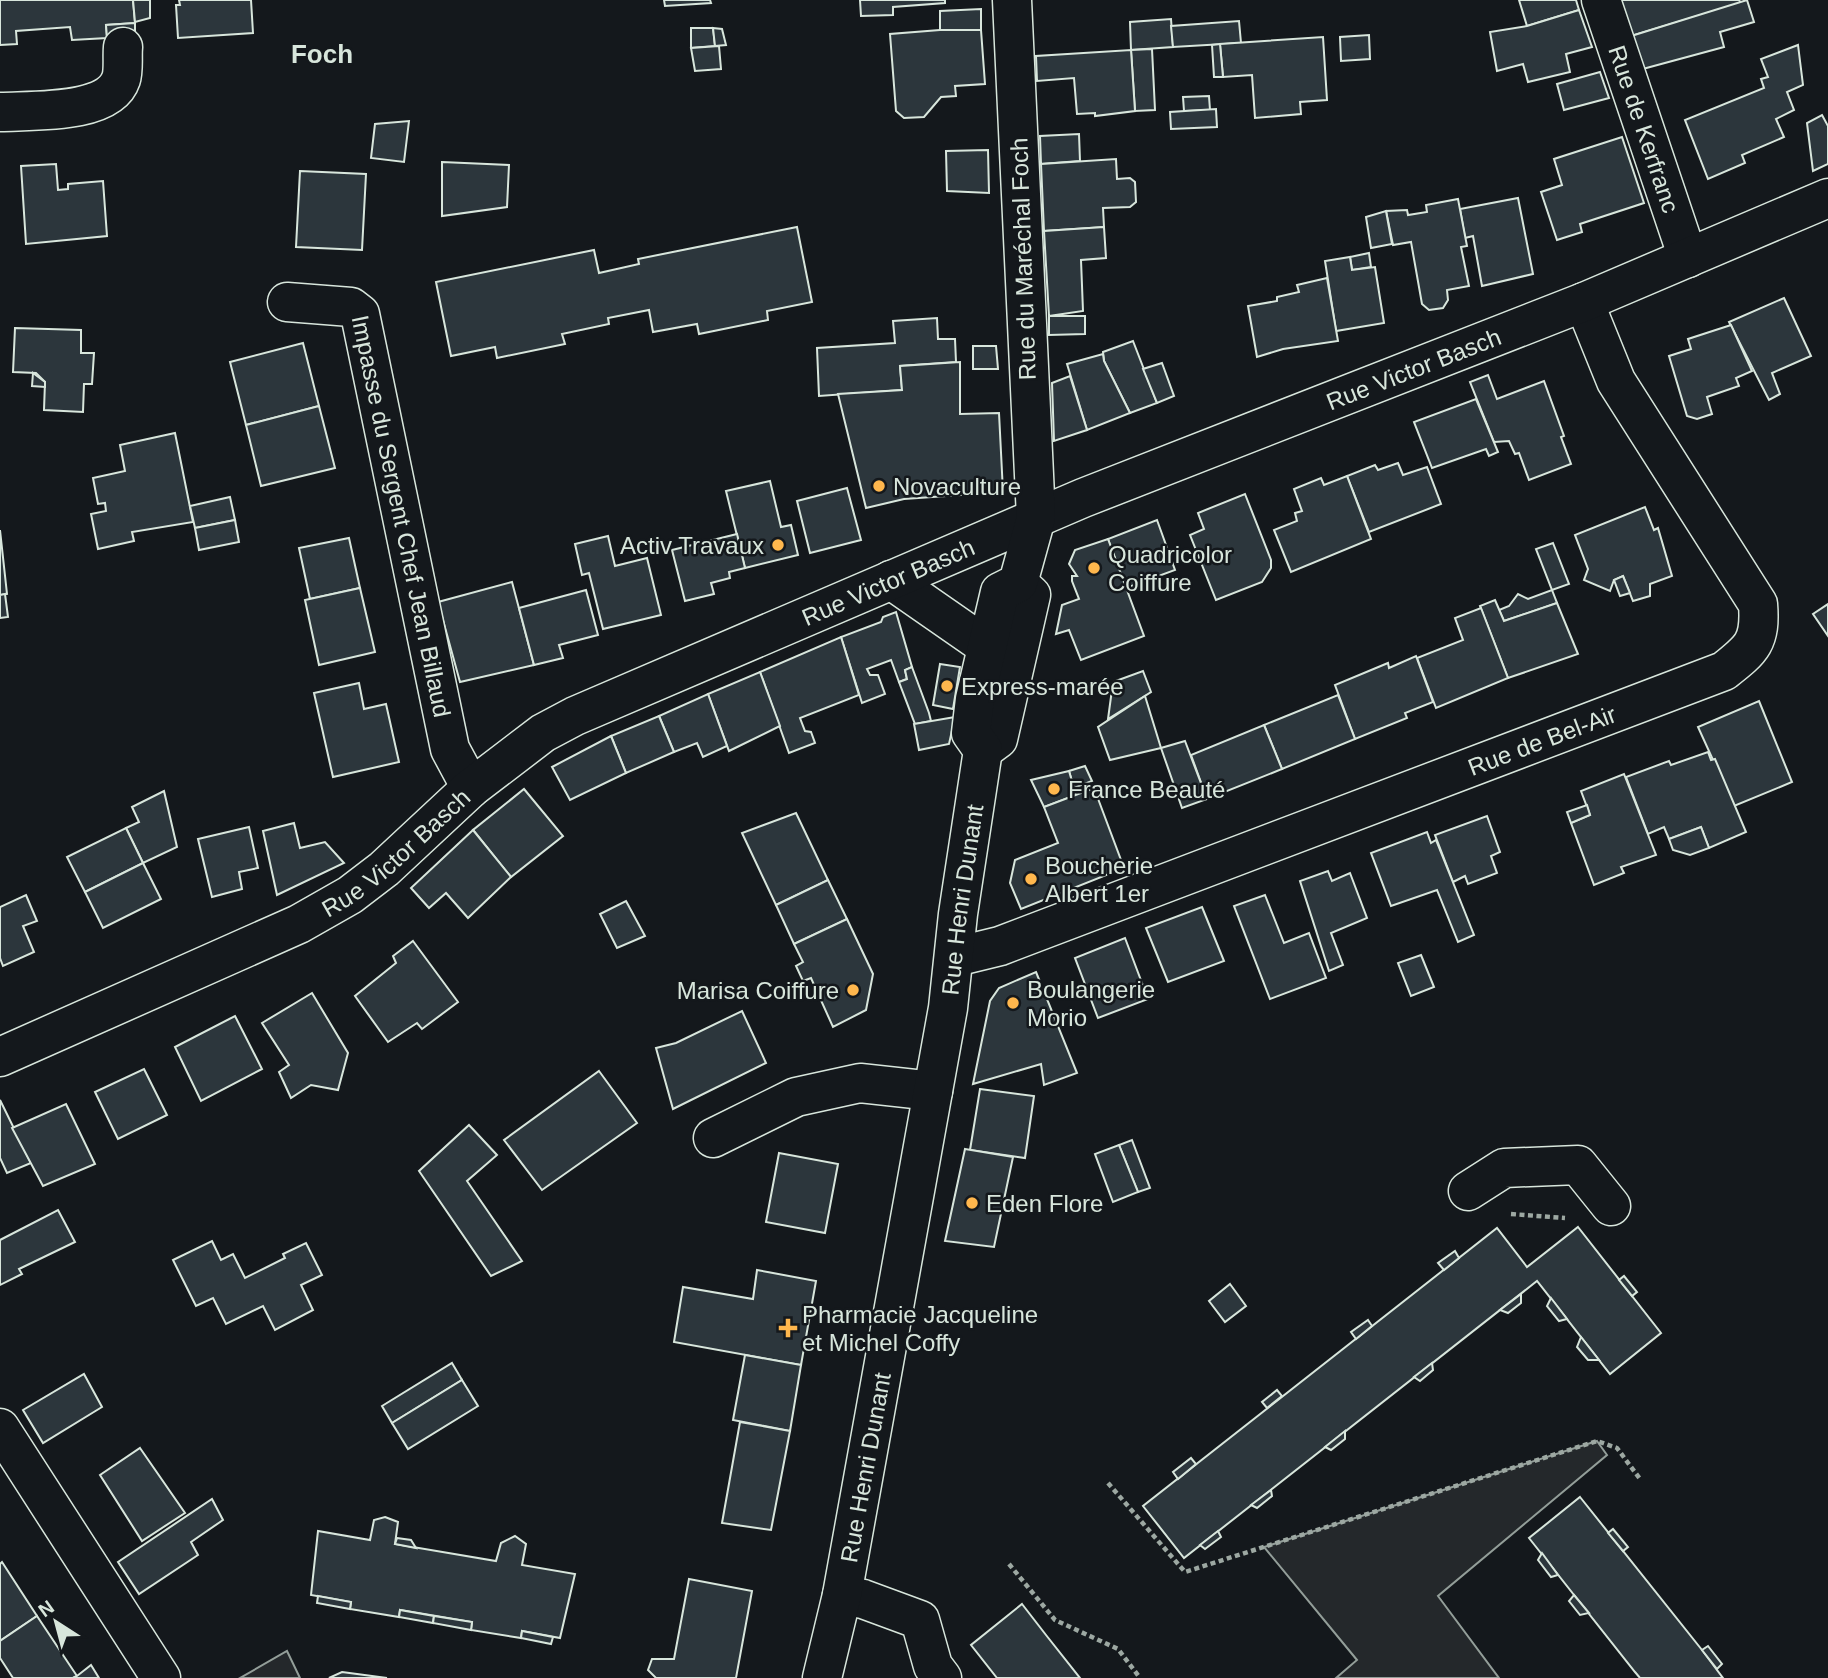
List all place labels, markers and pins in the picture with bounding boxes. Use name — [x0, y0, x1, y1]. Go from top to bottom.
place label: Novaculture — [893, 473, 1021, 500]
marker: Novaculture — [871, 478, 887, 494]
place label: Activ Travaux — [620, 532, 764, 559]
marker: Activ Travaux — [770, 537, 786, 553]
place label: Quadricolor Coiffure — [1108, 541, 1232, 596]
marker: Quadricolor Coiffure — [1086, 560, 1102, 576]
place label: Express-marée — [961, 673, 1124, 700]
marker: Express-marée — [939, 678, 955, 694]
place label: France Beauté — [1068, 776, 1225, 803]
marker: France Beauté — [1046, 781, 1062, 797]
place label: Boucherie Albert 1er — [1045, 852, 1153, 907]
marker: Boucherie Albert 1er — [1023, 871, 1039, 887]
place label: Boulangerie Morio — [1027, 976, 1155, 1031]
place label: Marisa Coiffure — [677, 977, 839, 1004]
marker: Marisa Coiffure — [845, 982, 861, 998]
marker: Boulangerie Morio — [1005, 995, 1021, 1011]
place label: Eden Flore — [986, 1190, 1103, 1217]
marker: Eden Flore — [964, 1195, 980, 1211]
place label: Pharmacie Jacqueline et Michel Coffy — [802, 1301, 1038, 1356]
marker: Pharmacie Jacqueline et Michel Coffy — [780, 1320, 796, 1336]

